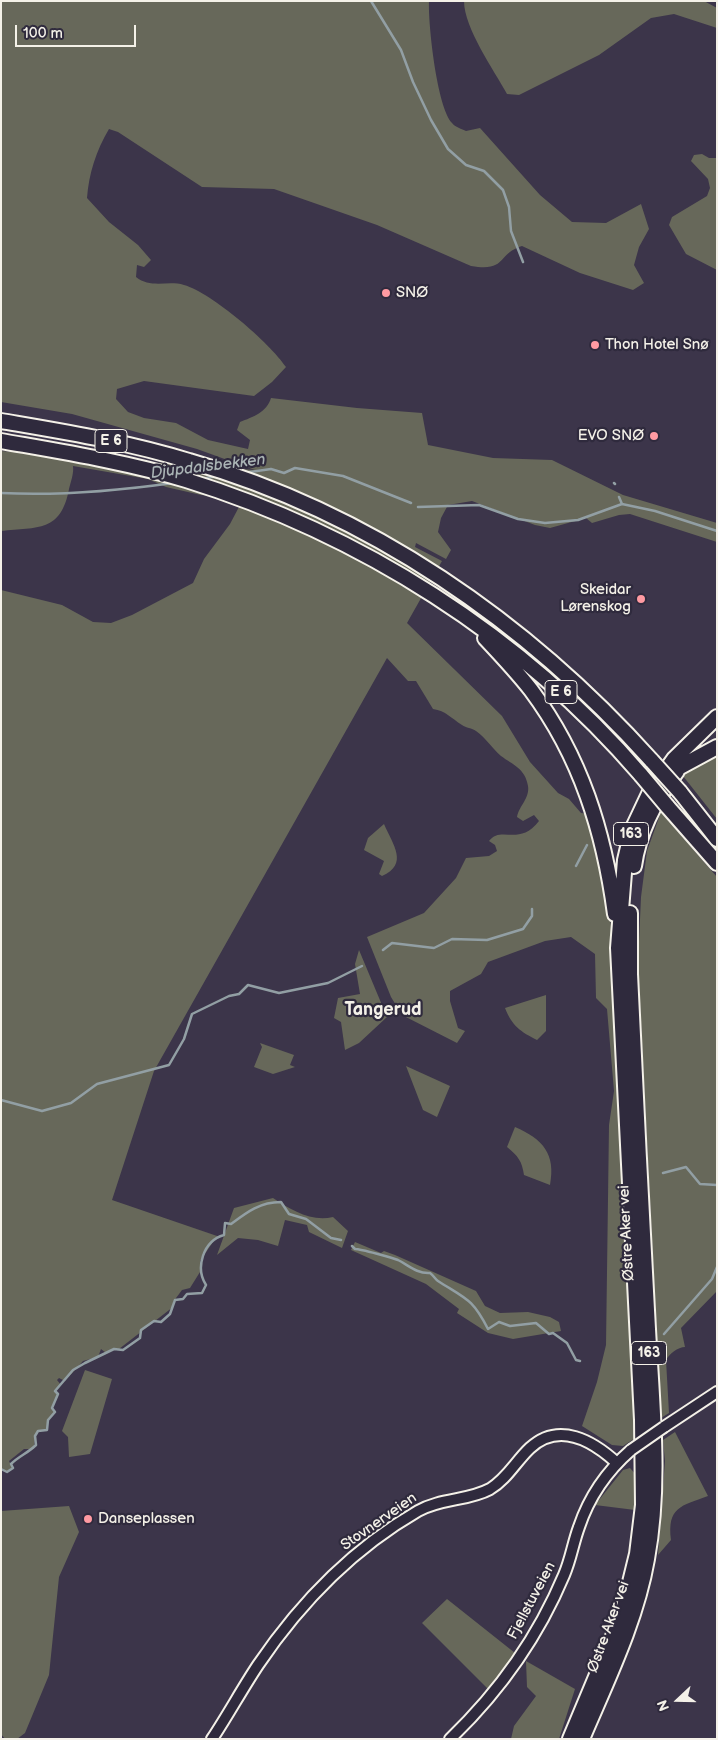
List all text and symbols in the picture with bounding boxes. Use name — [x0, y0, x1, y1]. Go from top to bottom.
scale bar — [18, 15, 139, 47]
text: 100 m — [23, 24, 63, 43]
place label: SNØ — [396, 284, 428, 302]
marker: SNØ — [380, 287, 392, 299]
place label: Thon Hotel Snø — [605, 336, 709, 354]
marker: Thon Hotel Snø — [589, 339, 601, 351]
place label: EVO SNØ — [578, 427, 644, 445]
road number: E 6 — [95, 430, 127, 452]
marker: EVO SNØ — [648, 430, 660, 442]
water label: Djupdalsbekken — [150, 450, 266, 484]
place label: Skeidar Lørenskog — [560, 581, 631, 616]
marker: Skeidar Lørenskog — [635, 593, 647, 605]
road number: E 6 — [545, 680, 577, 704]
road number: 163 — [614, 822, 648, 846]
district label: Tangerud — [345, 999, 421, 1021]
street label: Østre Aker vei — [616, 1185, 638, 1281]
road number: 163 — [632, 1342, 666, 1365]
street label: Stovnerveien — [338, 1489, 420, 1555]
place label: Danseplassen — [98, 1510, 195, 1528]
marker: Danseplassen — [82, 1513, 94, 1525]
street label: Fjellstuveien — [504, 1559, 560, 1643]
street label: Østre Aker vei — [584, 1579, 634, 1675]
north arrow — [653, 1675, 703, 1725]
text: N — [654, 1698, 673, 1714]

